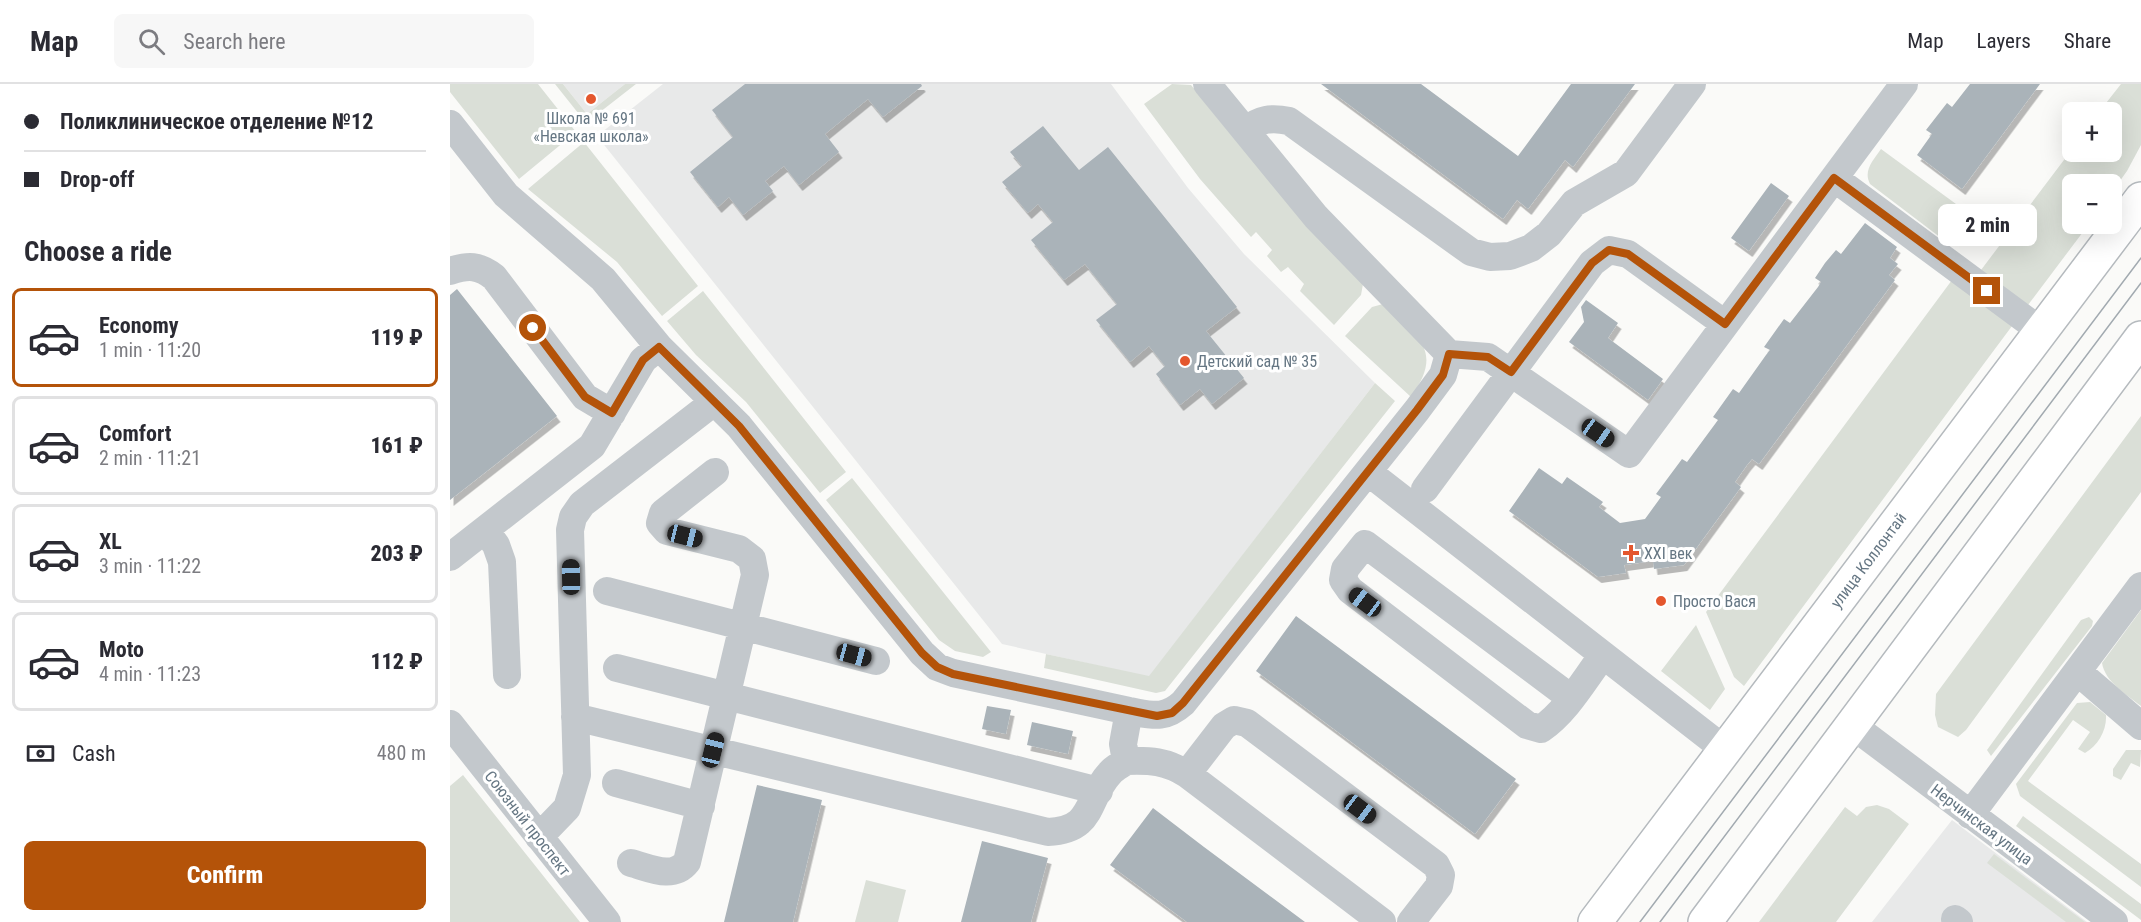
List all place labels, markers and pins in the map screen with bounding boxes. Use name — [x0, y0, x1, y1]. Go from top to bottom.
marker: Школа № 691 «Невская школа» — [584, 92, 598, 106]
place label: Школа № 691 «Невская школа» — [533, 109, 649, 146]
place label: Детский сад № 35 — [1197, 352, 1317, 371]
marker: Детский сад № 35 — [1178, 354, 1192, 368]
marker: XXI век — [1622, 544, 1640, 562]
place label: XXI век — [1644, 544, 1693, 563]
place label: Просто Вася — [1673, 592, 1756, 611]
marker: Просто Вася — [1654, 594, 1668, 608]

